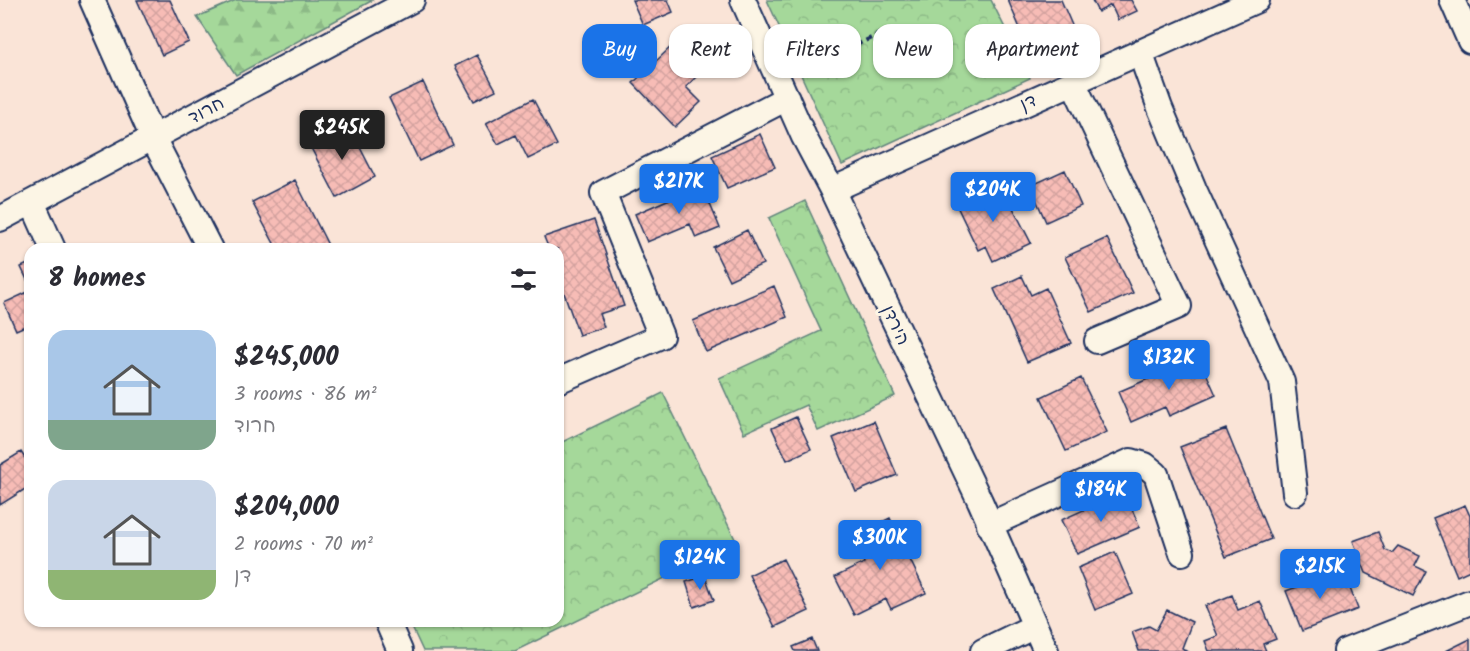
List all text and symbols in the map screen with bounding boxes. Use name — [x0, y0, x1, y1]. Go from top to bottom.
chip: Buy — [582, 24, 657, 78]
chip: Rent — [669, 24, 752, 78]
chip: Filters — [764, 24, 861, 78]
chip: New — [873, 24, 953, 78]
chip: Apartment — [965, 24, 1100, 78]
street label: דן — [1016, 87, 1042, 120]
street label: חרוד — [183, 90, 230, 133]
pin: $245K — [300, 110, 384, 161]
text: $245K — [314, 113, 370, 145]
pin: $217K — [637, 164, 721, 215]
text: $217K — [653, 167, 705, 199]
pin: $204K — [951, 172, 1035, 223]
text: $204K — [965, 175, 1021, 207]
text: 8 homes — [48, 258, 146, 300]
icon: filters — [507, 263, 540, 296]
street label: הירדן — [873, 301, 917, 351]
text: $245,000 — [234, 337, 339, 379]
pin: $132K — [1127, 340, 1211, 391]
text: $132K — [1143, 343, 1195, 375]
icon: home — [96, 354, 168, 426]
text: 3 rooms · 86 m² — [234, 379, 377, 411]
text: חרוד — [234, 411, 276, 443]
pin: $184K — [1059, 472, 1143, 523]
text: $184K — [1075, 475, 1127, 507]
text: $204,000 — [234, 487, 339, 529]
icon: home — [96, 504, 168, 576]
pin: $300K — [838, 520, 922, 571]
text: $300K — [852, 523, 908, 555]
text: 2 rooms · 70 m² — [234, 529, 373, 561]
pin: $124K — [658, 540, 742, 591]
text: $124K — [674, 543, 726, 575]
pin: $215K — [1278, 549, 1362, 600]
text: $215K — [1294, 552, 1346, 584]
text: דן — [234, 561, 251, 593]

